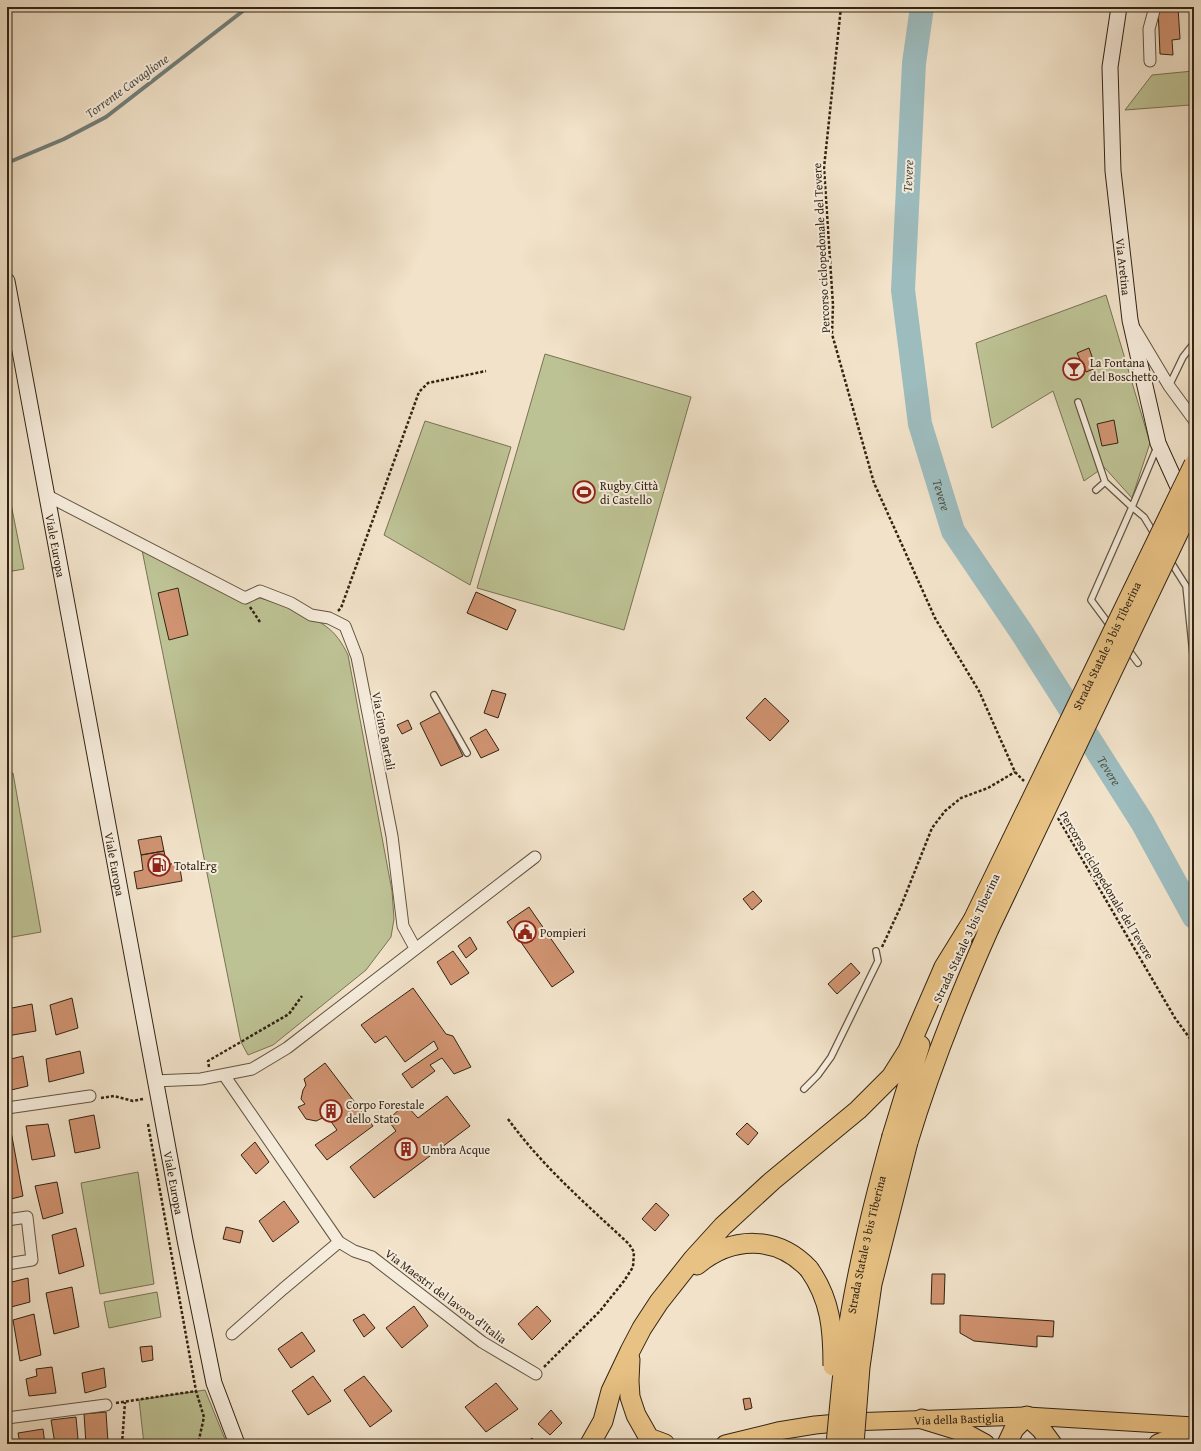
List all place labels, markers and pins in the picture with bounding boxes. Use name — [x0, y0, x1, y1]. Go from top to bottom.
place label: La Fontana del Boschetto — [1090, 354, 1158, 385]
bar icon: La Fontana del Boschetto — [1061, 356, 1087, 382]
place label: Rugby Città di Castello — [600, 477, 659, 508]
sports icon: Rugby Città di Castello — [571, 479, 597, 505]
fuel station icon: TotalErg — [146, 852, 172, 878]
place label: TotalErg — [174, 857, 217, 874]
public building icon: Pompieri — [512, 919, 538, 945]
place label: Pompieri — [540, 924, 587, 941]
place label: Corpo Forestale dello Stato — [346, 1096, 425, 1127]
building icon: Corpo Forestale dello Stato — [318, 1098, 344, 1124]
building icon: Umbra Acque — [393, 1136, 419, 1162]
place label: Umbra Acque — [422, 1141, 490, 1158]

